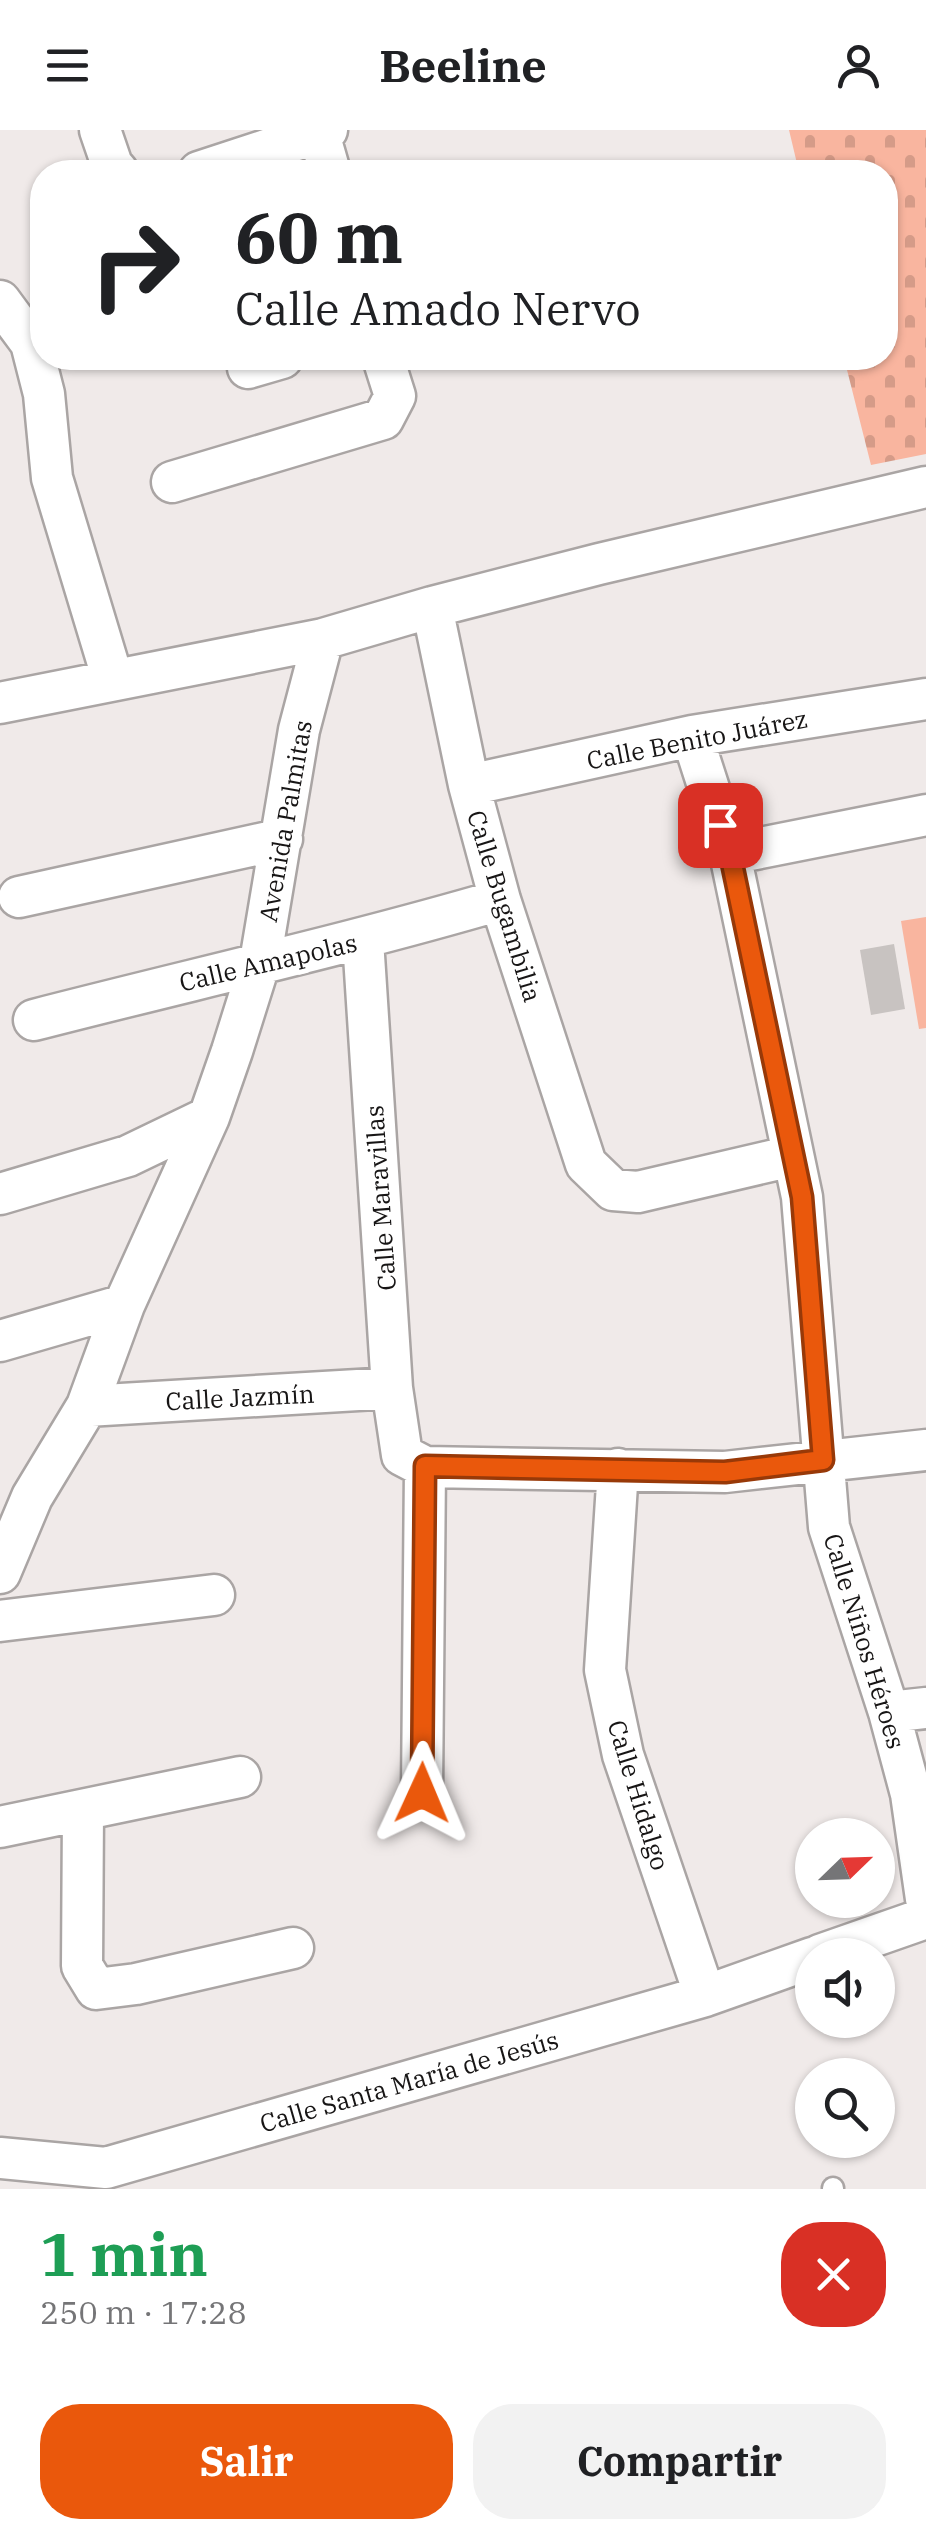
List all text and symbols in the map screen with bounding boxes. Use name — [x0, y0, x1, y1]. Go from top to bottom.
text: Beeline — [379, 36, 547, 94]
icon: menu — [40, 38, 95, 93]
icon: person — [831, 38, 886, 93]
text: 60 m — [235, 191, 403, 282]
icon: right — [70, 200, 200, 330]
text: Calle Amado Nervo — [235, 279, 641, 337]
street label: Calle Benito Juárez — [584, 701, 810, 777]
street label: Avenida Palmitas — [251, 718, 319, 924]
pin — [678, 783, 763, 868]
icon: arrive — [693, 798, 748, 853]
street label: Calle Bugambilia — [460, 806, 550, 1006]
street label: Calle Amapolas — [176, 926, 360, 998]
street label: Calle Maravillas — [357, 1104, 403, 1292]
street label: Calle Jazmín — [165, 1377, 315, 1417]
street label: Calle Niños Héroes — [817, 1529, 913, 1753]
street label: Calle Hidalgo — [601, 1716, 677, 1874]
position arrow — [370, 1741, 474, 1845]
north arrow — [795, 1818, 895, 1918]
map controls — [795, 1818, 895, 2158]
button: sound — [795, 1938, 895, 2038]
street label: Calle Santa María de Jesús — [256, 2023, 562, 2139]
button: search — [795, 2058, 895, 2158]
text: 1 min — [40, 2214, 208, 2293]
button: close — [781, 2222, 886, 2327]
text: 250 m · 17:28 — [40, 2291, 247, 2333]
button: Salir — [40, 2404, 453, 2519]
button: Compartir — [473, 2404, 886, 2519]

